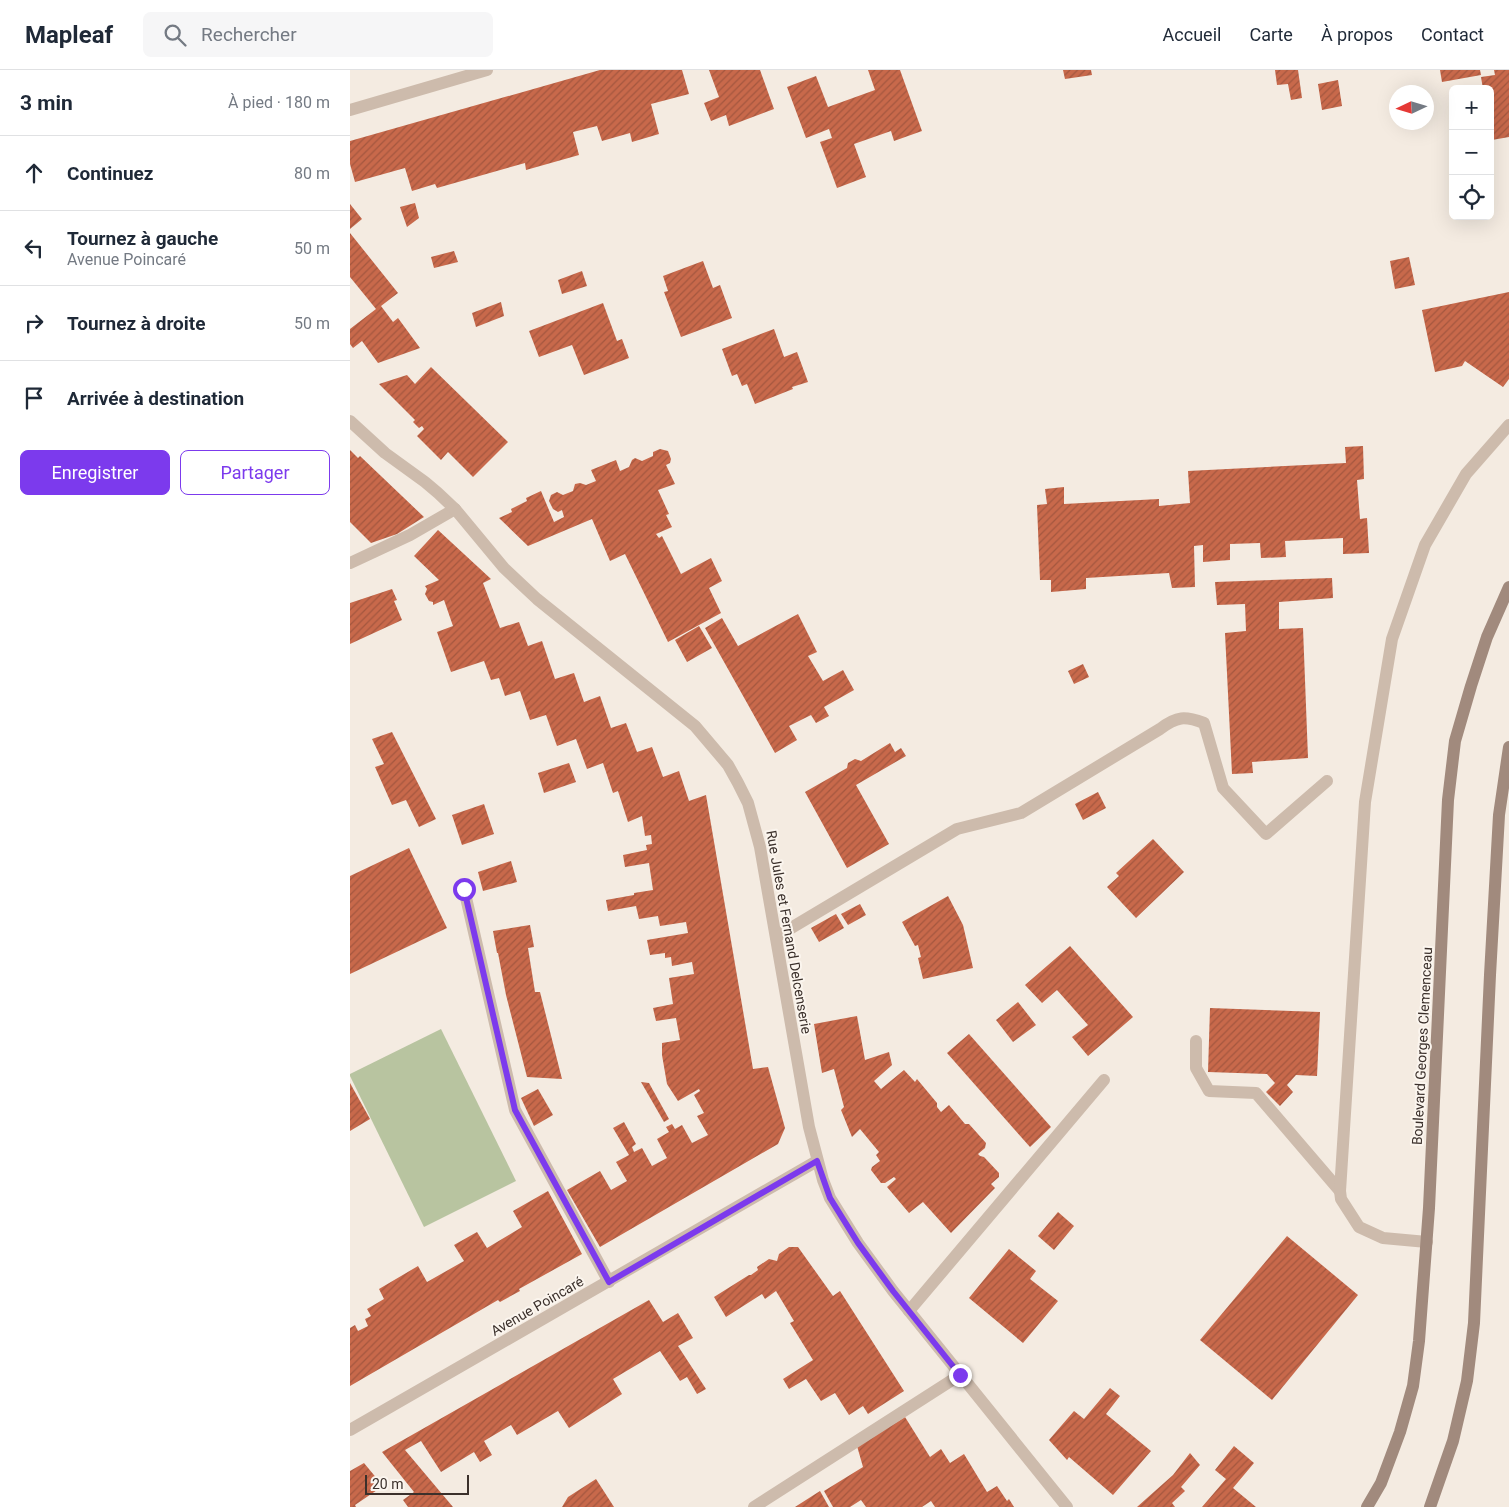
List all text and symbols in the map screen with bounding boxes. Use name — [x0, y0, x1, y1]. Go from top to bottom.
search box — [143, 12, 493, 57]
text: Mapleaf — [25, 21, 113, 49]
icon: search — [161, 21, 189, 49]
text: Rechercher — [201, 23, 297, 46]
text: Accueil — [1163, 24, 1221, 45]
text: Carte — [1249, 24, 1293, 45]
text: À propos — [1321, 24, 1393, 45]
text: Contact — [1421, 24, 1484, 45]
north arrow — [1389, 85, 1434, 130]
map controls — [1449, 85, 1494, 220]
button: + — [1449, 85, 1494, 130]
text: 3 min — [20, 91, 73, 115]
text: À pied · 180 m — [228, 93, 330, 112]
button: − — [1449, 130, 1494, 175]
icon: ahead — [20, 159, 48, 187]
text: Continuez — [67, 162, 153, 185]
text: 80 m — [294, 164, 330, 183]
button: locate — [1449, 175, 1494, 220]
text: Tournez à gauche — [67, 227, 218, 250]
icon: left — [20, 234, 48, 262]
text: 50 m — [294, 239, 330, 258]
text: Avenue Poincaré — [67, 250, 186, 269]
icon: right — [20, 309, 48, 337]
text: Tournez à droite — [67, 312, 206, 335]
text: 50 m — [294, 314, 330, 333]
icon: arrive — [20, 384, 48, 412]
text: Arrivée à destination — [67, 387, 244, 410]
button: Enregistrer — [20, 450, 170, 495]
button: Partager — [180, 450, 330, 495]
street label: Rue Jules et Fernand Delcenserie — [763, 829, 815, 1035]
route start — [453, 878, 476, 901]
street label: Boulevard Georges Clemenceau — [1409, 946, 1435, 1146]
street label: Avenue Poincaré — [488, 1273, 586, 1339]
route end — [949, 1364, 972, 1387]
scale bar — [365, 1472, 469, 1495]
text: 20 m — [372, 1476, 404, 1492]

